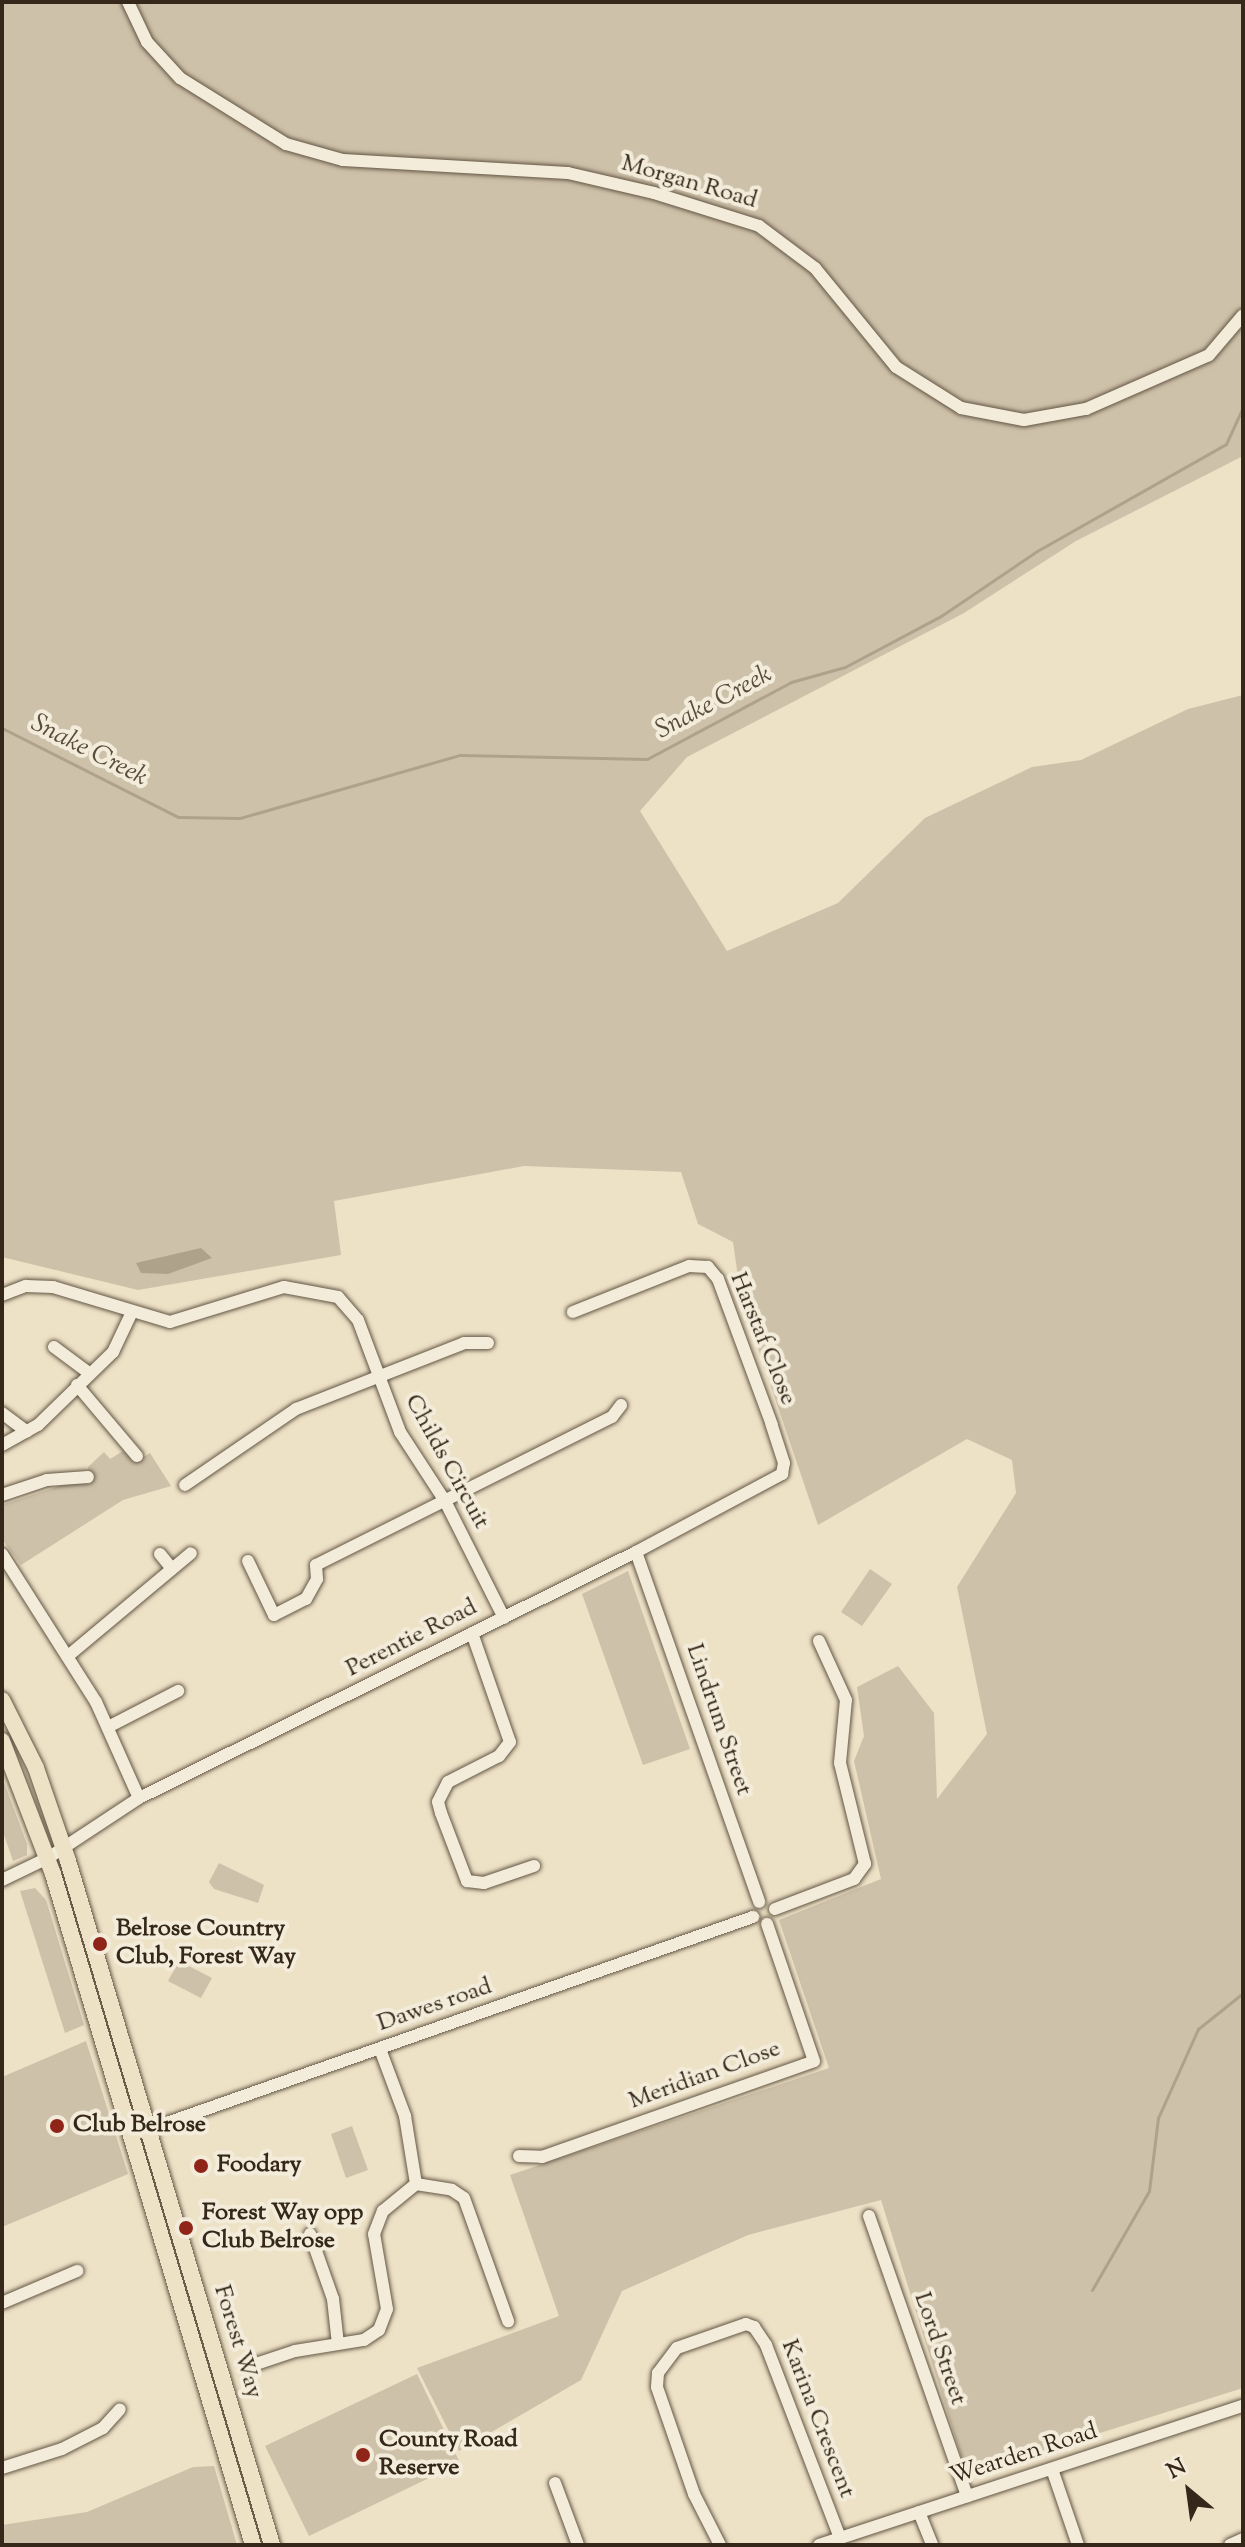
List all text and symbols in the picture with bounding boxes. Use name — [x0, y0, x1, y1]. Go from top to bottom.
street label: Morgan Road — [618, 150, 760, 216]
water label: Snake Creek — [651, 659, 777, 747]
water label: Snake Creek — [25, 708, 153, 794]
street label: Harstaf Close — [722, 1269, 802, 1409]
street label: Childs Circuit — [397, 1390, 495, 1534]
street label: Perentie Road — [342, 1594, 482, 1684]
street label: Lindrum Street — [679, 1640, 757, 1800]
place label: Belrose Country Club, Forest Way — [116, 1916, 296, 1972]
marker: Belrose Country Club, Forest Way — [91, 1935, 109, 1953]
street label: Dawes road — [374, 1973, 496, 2039]
street label: Meridian Close — [625, 2035, 785, 2117]
place label: Club Belrose — [73, 2112, 206, 2140]
marker: Club Belrose — [48, 2117, 66, 2135]
place label: Foodary — [217, 2152, 301, 2180]
marker: Foodary — [192, 2157, 210, 2175]
place label: Forest Way opp Club Belrose — [202, 2200, 363, 2256]
marker: Forest Way opp Club Belrose — [177, 2219, 195, 2237]
street label: Forest Way — [206, 2282, 268, 2402]
street label: Lord Street — [906, 2289, 972, 2409]
street label: Karina Crescent — [774, 2336, 860, 2502]
street label: Wearden Road — [947, 2418, 1101, 2492]
place label: County Road Reserve — [379, 2427, 518, 2483]
marker: County Road Reserve — [354, 2446, 372, 2464]
north arrow — [1149, 2451, 1229, 2531]
text: N — [1162, 2452, 1193, 2488]

